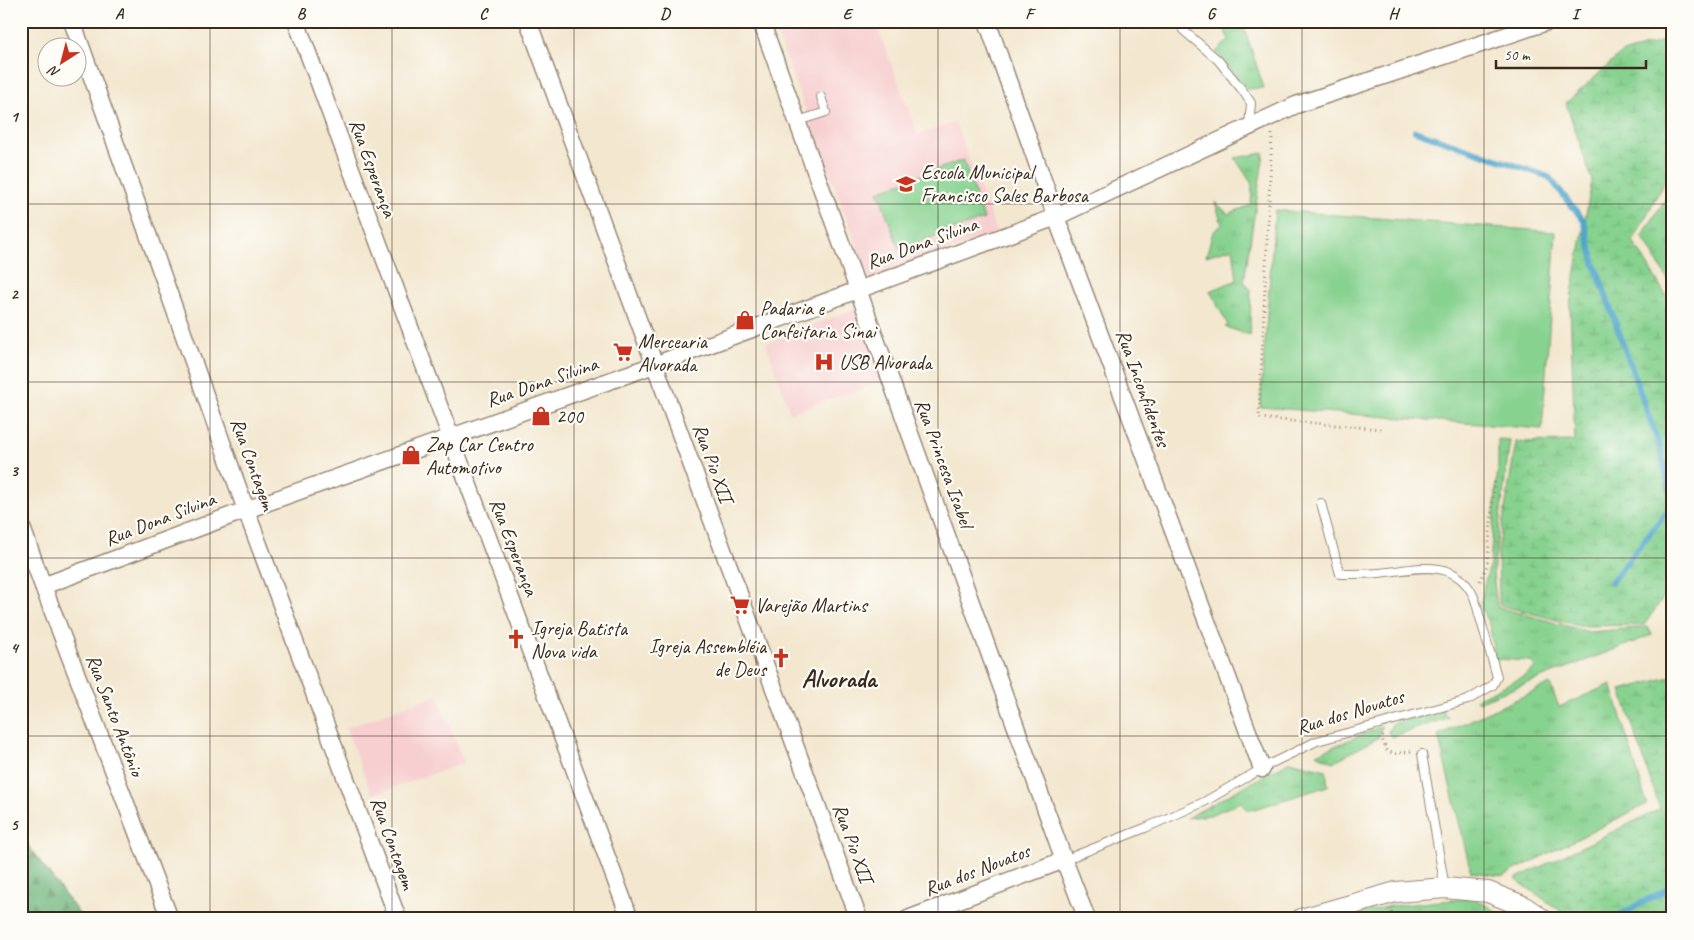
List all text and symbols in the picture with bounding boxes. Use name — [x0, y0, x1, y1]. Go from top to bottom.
text: A — [115, 4, 125, 24]
text: B — [297, 4, 307, 24]
text: C — [479, 4, 489, 24]
text: D — [660, 4, 671, 24]
text: E — [843, 4, 854, 24]
text: F — [1025, 4, 1036, 24]
text: G — [1207, 4, 1217, 24]
text: H — [1388, 4, 1400, 24]
text: I — [1572, 4, 1582, 24]
north arrow — [38, 38, 88, 88]
scale bar — [1496, 38, 1646, 70]
text: 50 m — [1504, 46, 1531, 65]
text: N — [44, 61, 63, 82]
text: 1 — [10, 107, 19, 127]
street label: Rua Esperança — [344, 115, 403, 222]
place label: Escola Municipal Francisco Sales Barbosa — [921, 160, 1090, 208]
school or university icon: Escola Municipal Francisco Sales Barbosa — [895, 173, 917, 195]
street label: Rua Dona Silvina — [863, 211, 982, 275]
text: 2 — [10, 284, 19, 304]
place label: Padaria e Confeitaria Sinai — [760, 296, 878, 344]
shop icon: Padaria e Confeitaria Sinai — [734, 309, 756, 331]
street label: Rua Inconfidentes — [1110, 326, 1176, 452]
place label: Mercearia Alvorada — [638, 329, 709, 377]
supermarket icon: Mercearia Alvorada — [612, 341, 634, 363]
place label: USB Alvorada — [839, 350, 934, 375]
street label: Rua Dona Silvina — [483, 351, 602, 413]
hospital icon: USB Alvorada — [813, 351, 835, 373]
street label: Rua Princesa Isabel — [909, 395, 980, 534]
place label: 200 — [556, 404, 585, 429]
shop icon: 200 — [530, 405, 552, 427]
street label: Rua Contagem — [225, 414, 282, 515]
street label: Rua Pio XII — [687, 420, 740, 510]
place label: Zap Car Centro Automotivo — [426, 432, 534, 480]
shop icon: Zap Car Centro Automotivo — [400, 444, 422, 466]
text: 3 — [10, 461, 19, 481]
street label: Rua Dona Silvina — [101, 486, 220, 552]
street label: Rua Esperança — [484, 495, 545, 601]
place label: Varejão Martins — [755, 593, 869, 618]
supermarket icon: Varejão Martins — [729, 594, 751, 616]
place label: Igreja Batista Nova vida — [531, 616, 629, 664]
church icon: Igreja Batista Nova vida — [505, 628, 527, 650]
place label: Igreja Assembléia de Deus — [649, 634, 768, 682]
text: 4 — [10, 638, 19, 658]
church icon: Igreja Assembléia de Deus — [770, 647, 792, 669]
street label: Rua Santo Antônio — [80, 651, 150, 781]
district label: Alvorada — [802, 663, 879, 695]
street label: Rua dos Novatos — [1293, 683, 1409, 740]
street label: Rua Contagem — [365, 793, 422, 894]
street label: Rua Pio XII — [827, 800, 880, 890]
text: 5 — [11, 815, 20, 835]
street label: Rua dos Novatos — [921, 838, 1035, 902]

